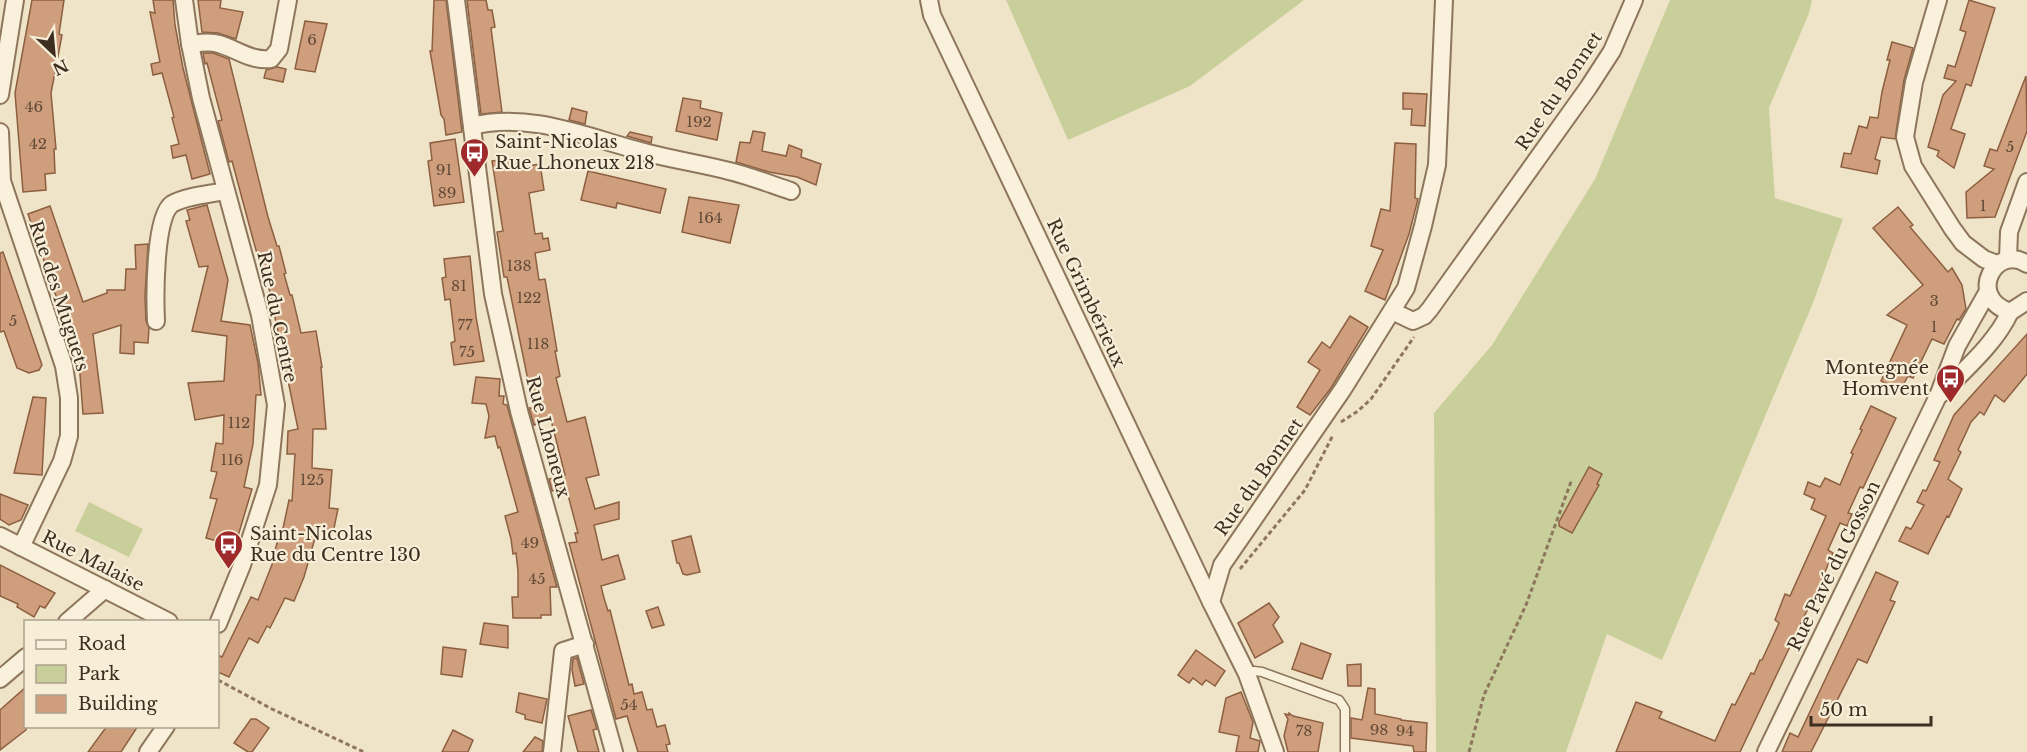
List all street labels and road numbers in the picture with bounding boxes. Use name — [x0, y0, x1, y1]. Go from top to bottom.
street label: Rue du Bonnet — [1511, 27, 1607, 155]
street label: Rue Grimbérieux — [1042, 215, 1130, 371]
street label: Rue des Muguets — [24, 218, 94, 374]
street label: Rue du Centre — [252, 249, 302, 385]
street label: Rue Lhoneux — [521, 374, 575, 500]
street label: Rue du Bonnet — [1210, 414, 1308, 540]
street label: Rue Pavé du Gosson — [1783, 477, 1885, 655]
street label: Rue Malaise — [38, 526, 148, 596]

